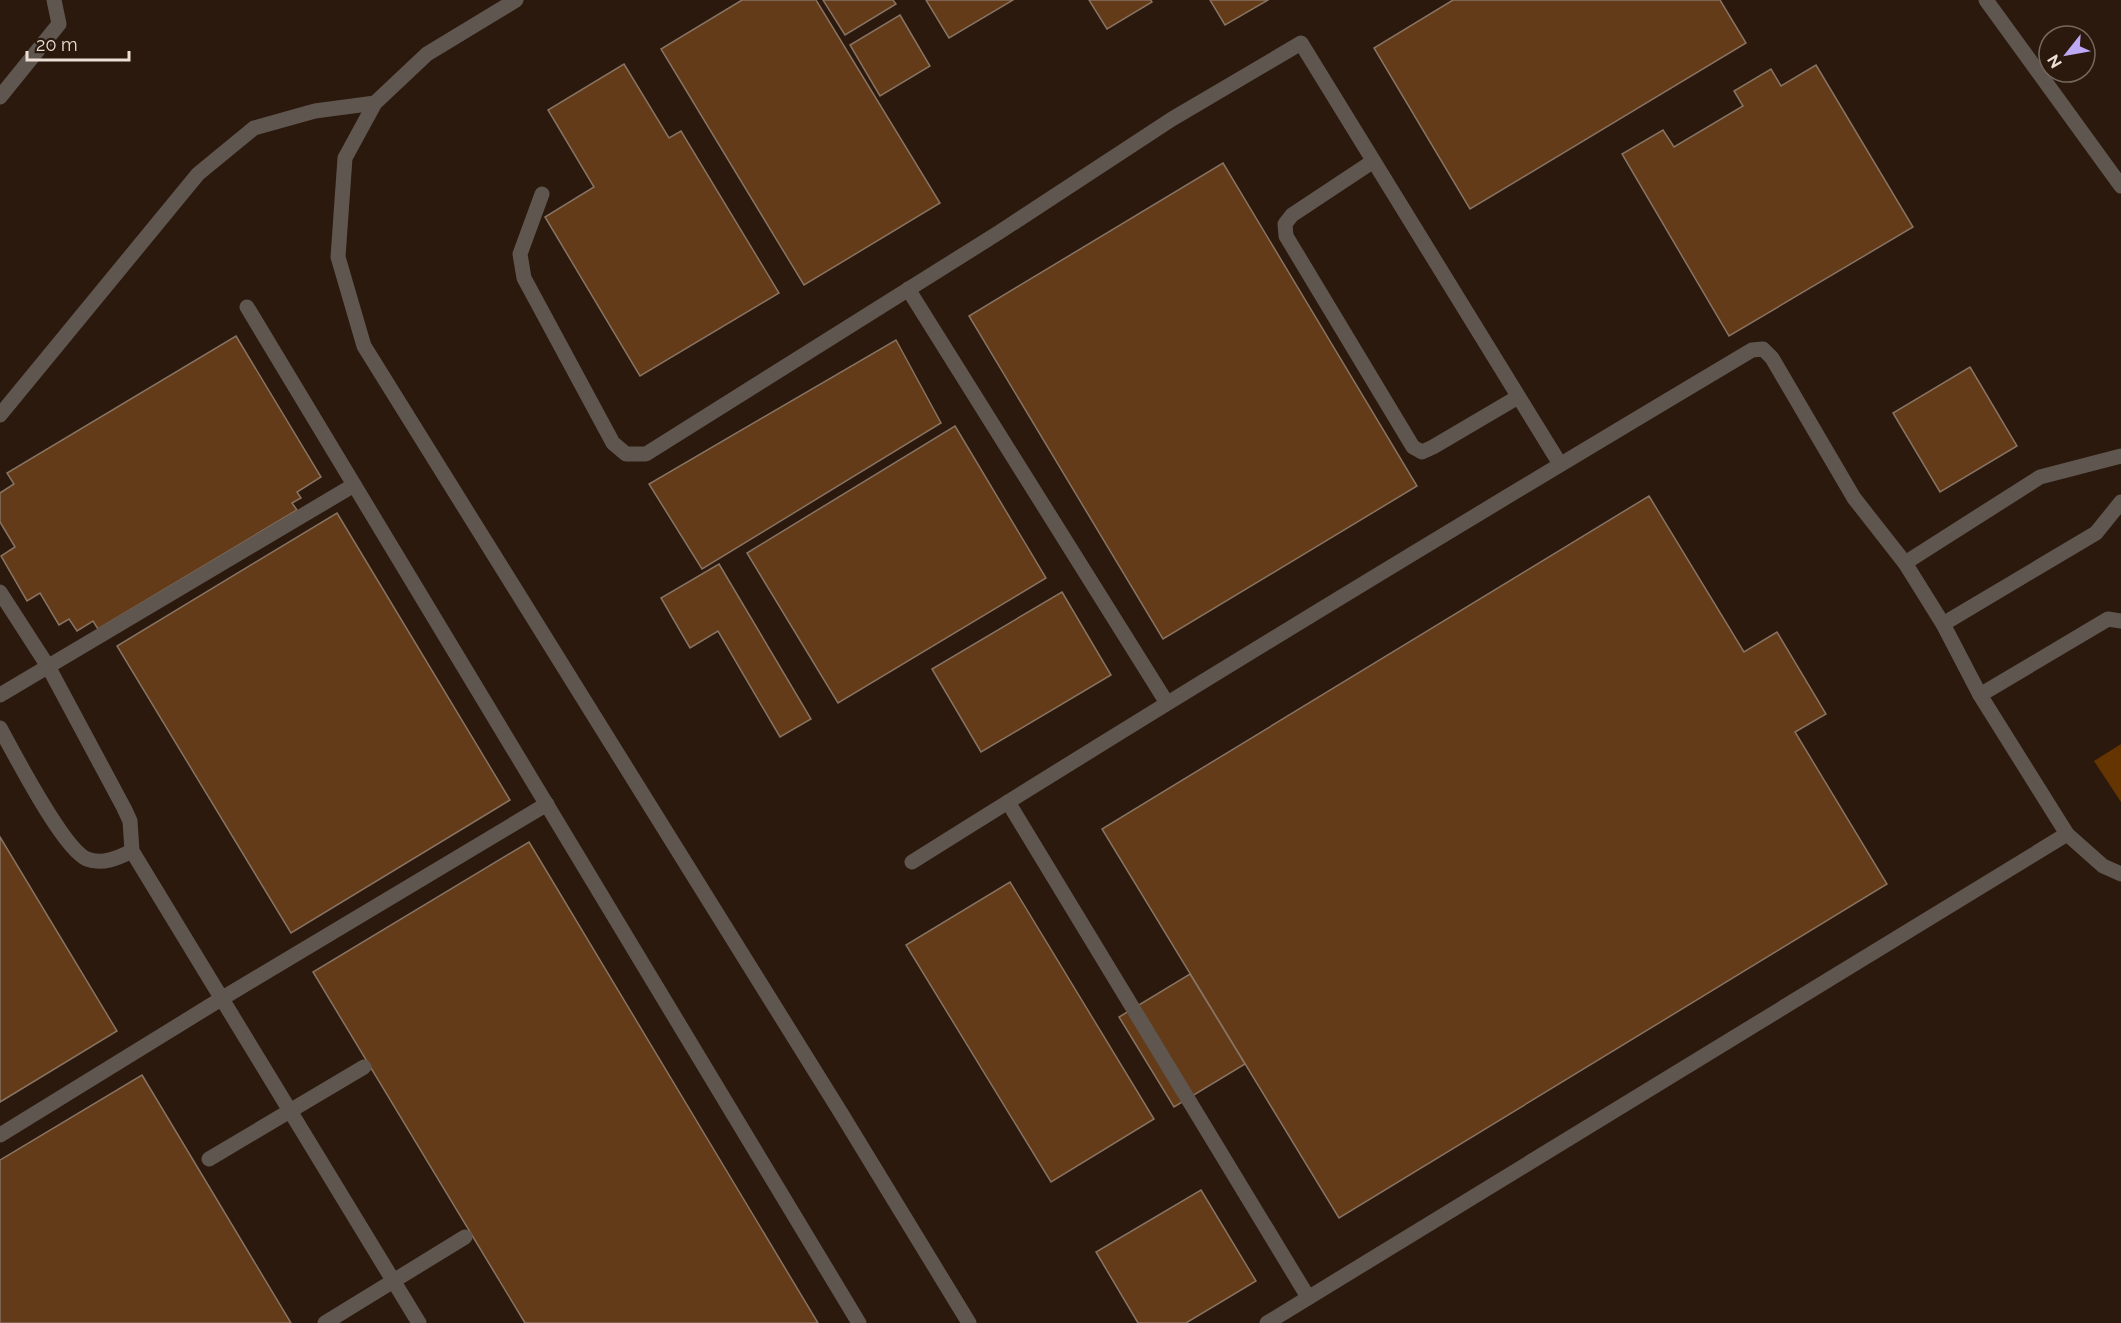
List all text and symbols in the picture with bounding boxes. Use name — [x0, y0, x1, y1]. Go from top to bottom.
scale bar — [27, 24, 129, 62]
north arrow — [2037, 24, 2097, 84]
text: 20 m — [36, 34, 78, 55]
text: N — [2043, 51, 2066, 72]

